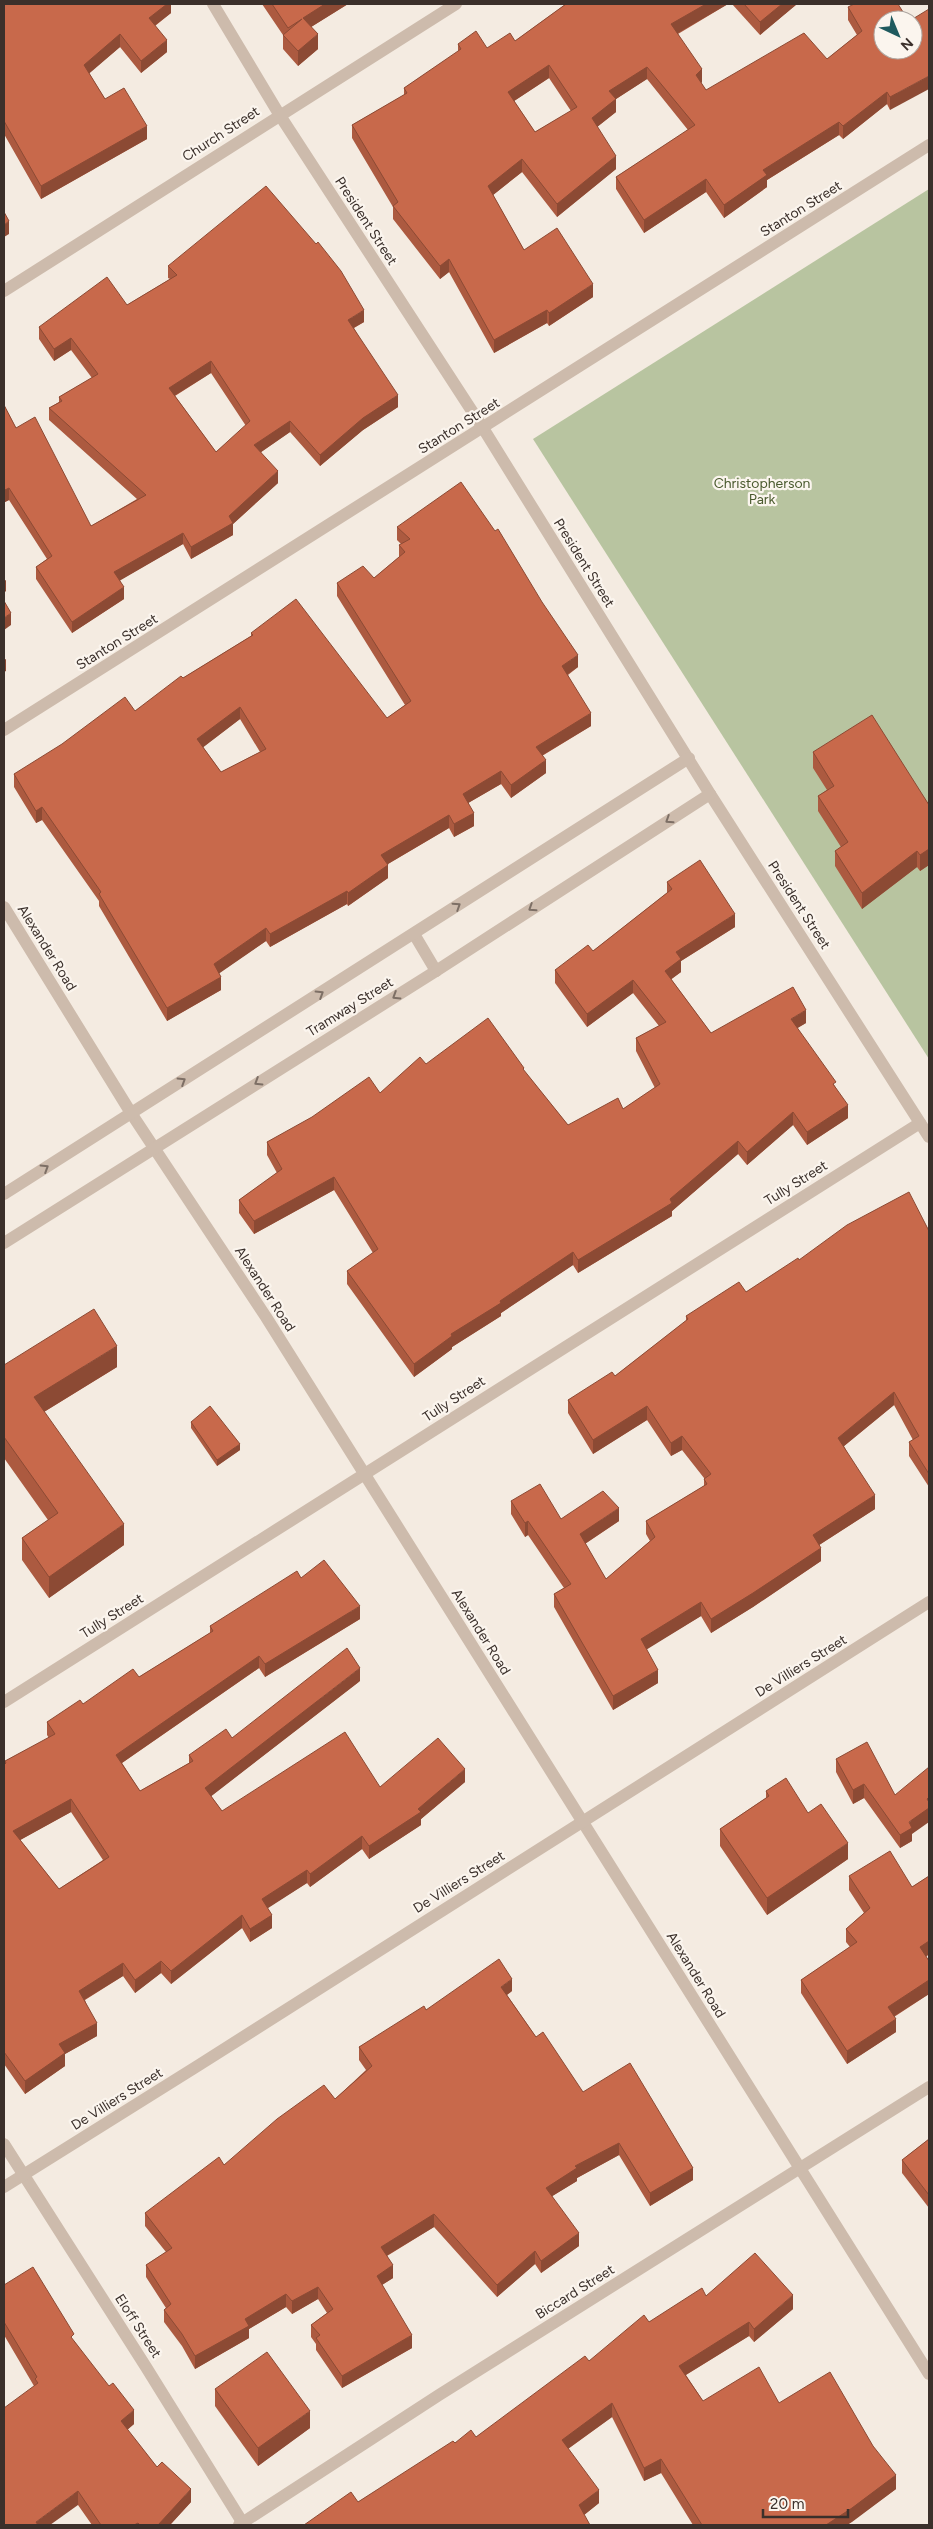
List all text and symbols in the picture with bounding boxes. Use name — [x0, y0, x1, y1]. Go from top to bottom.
north arrow — [873, 10, 923, 60]
text: N — [897, 34, 916, 54]
street label: Church Street — [179, 103, 263, 165]
street label: President Street — [331, 174, 401, 268]
street label: Stanton Street — [757, 177, 845, 241]
street label: Stanton Street — [415, 394, 503, 458]
park label: Christopherson Park — [714, 475, 811, 508]
street label: President Street — [550, 515, 618, 611]
street label: Stanton Street — [73, 610, 161, 674]
one-way arrow — [665, 814, 675, 823]
street label: President Street — [764, 858, 834, 952]
street label: Alexander Road — [14, 902, 80, 994]
one-way arrow — [529, 902, 538, 911]
one-way arrow — [451, 903, 460, 913]
street label: Tramway Street — [304, 974, 396, 1040]
one-way arrow — [314, 990, 323, 1000]
one-way arrow — [392, 990, 401, 999]
one-way arrow — [254, 1076, 263, 1086]
one-way arrow — [177, 1078, 186, 1087]
street label: Tully Street — [761, 1157, 831, 1209]
one-way arrow — [40, 1164, 49, 1174]
street label: Alexander Road — [231, 1243, 299, 1335]
street label: Tully Street — [420, 1373, 488, 1425]
street label: Alexander Road — [448, 1586, 514, 1678]
street label: Tully Street — [77, 1590, 147, 1642]
street label: De Villiers Street — [752, 1631, 850, 1701]
street label: De Villiers Street — [410, 1847, 508, 1917]
street label: Alexander Road — [663, 1929, 729, 2021]
street label: De Villiers Street — [68, 2064, 166, 2134]
street label: Biccard Street — [532, 2261, 618, 2323]
street label: Eloff Street — [111, 2291, 165, 2361]
scale bar — [763, 2486, 848, 2518]
text: 20 m — [770, 2495, 804, 2513]

